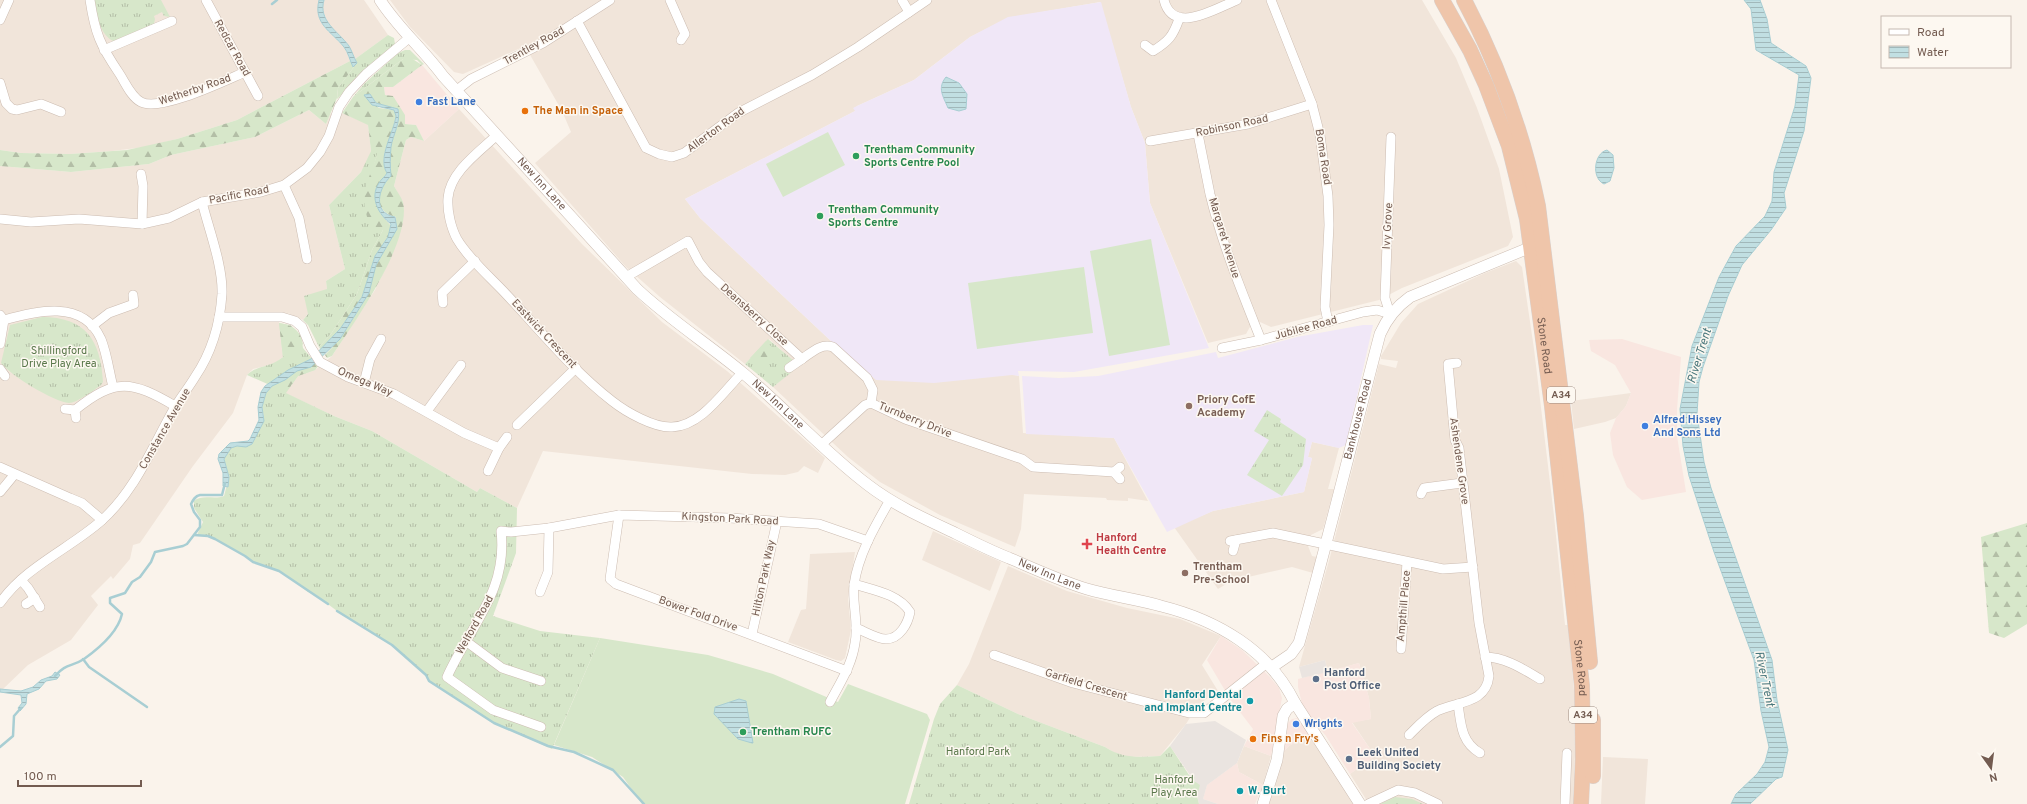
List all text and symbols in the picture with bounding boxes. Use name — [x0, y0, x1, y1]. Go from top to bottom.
legend — [1881, 16, 2011, 68]
street label: Redcar Road — [211, 17, 253, 79]
street label: Trentley Road — [501, 23, 567, 69]
text: Road — [1917, 25, 1945, 41]
text: Water — [1917, 45, 1949, 61]
street label: Wetherby Road — [157, 71, 233, 109]
place label: Fast Lane — [427, 95, 476, 109]
marker: Fast Lane — [414, 97, 424, 107]
place label: The Man in Space — [533, 104, 623, 118]
street label: Allerton Road — [684, 104, 748, 156]
marker: The Man in Space — [520, 106, 530, 116]
street label: Robinson Road — [1194, 111, 1270, 141]
street label: Boma Road — [1312, 128, 1334, 186]
place label: Trentham Community Sports Centre Pool — [864, 143, 975, 170]
marker: Trentham Community Sports Centre Pool — [851, 151, 861, 161]
street label: New Inn Lane — [514, 155, 569, 214]
street label: Pacific Road — [208, 182, 270, 208]
street label: Margaret Avenue — [1205, 196, 1243, 280]
street label: Ivy Grove — [1380, 202, 1396, 250]
place label: Trentham Community Sports Centre — [828, 203, 939, 230]
marker: Trentham Community Sports Centre — [815, 211, 825, 221]
street label: Deansberry Close — [717, 281, 791, 349]
street label: Eastwick Crescent — [508, 296, 580, 372]
street label: Jubilee Road — [1273, 313, 1339, 343]
street label: Stone Road — [1533, 317, 1555, 375]
water label: River Trent — [1684, 326, 1716, 385]
park label: Shillingford Drive Play Area — [21, 344, 97, 371]
street label: Omega Way — [335, 364, 395, 400]
street label: New Inn Lane — [749, 377, 807, 432]
street label: Bankhouse Road — [1341, 377, 1375, 461]
street label: Constance Avenue — [136, 386, 194, 472]
road number: A34 — [1547, 387, 1575, 403]
place label: Priory CofE Academy — [1197, 393, 1256, 420]
street label: Turnberry Drive — [876, 399, 954, 441]
marker: Priory CofE Academy — [1184, 401, 1194, 411]
place label: Alfred Hissey And Sons Ltd — [1653, 413, 1722, 440]
street label: Ashendene Grove — [1446, 417, 1472, 505]
marker: Alfred Hissey And Sons Ltd — [1640, 421, 1650, 431]
street label: Kingston Park Road — [681, 509, 779, 529]
place label: Hanford Health Centre — [1096, 531, 1167, 558]
street label: Hilton Park Way — [749, 538, 779, 618]
marker: Hanford Health Centre — [1081, 538, 1093, 550]
street label: New Inn Lane — [1016, 556, 1083, 594]
place label: Trentham Pre-School — [1193, 560, 1250, 587]
marker: Trentham Pre-School — [1180, 568, 1190, 578]
street label: Ampthill Place — [1394, 570, 1414, 642]
street label: Welford Road — [453, 593, 497, 657]
street label: Bower Fold Drive — [657, 593, 740, 635]
street label: Stone Road — [1570, 639, 1589, 696]
water label: River Trent — [1750, 650, 1778, 709]
street label: Garfield Crescent — [1043, 666, 1129, 704]
place label: Hanford Post Office — [1324, 666, 1381, 693]
marker: Hanford Post Office — [1311, 674, 1321, 684]
place label: Hanford Dental and Implant Centre — [1144, 688, 1242, 715]
marker: Hanford Dental and Implant Centre — [1245, 696, 1255, 706]
road number: A34 — [1569, 707, 1597, 723]
place label: Wrights — [1304, 717, 1343, 731]
marker: Wrights — [1291, 719, 1301, 729]
place label: Trentham RUFC — [751, 725, 831, 739]
marker: Trentham RUFC — [738, 727, 748, 737]
place label: Fins n Fry's — [1261, 732, 1319, 746]
marker: Fins n Fry's — [1248, 734, 1258, 744]
park label: Hanford Park — [946, 745, 1010, 759]
place label: Leek United Building Society — [1357, 746, 1441, 773]
north arrow — [1971, 748, 2011, 788]
marker: Leek United Building Society — [1344, 754, 1354, 764]
scale bar — [18, 762, 141, 788]
text: 100 m — [24, 769, 57, 785]
text: N — [1988, 769, 1999, 784]
park label: Hanford Play Area — [1151, 773, 1198, 800]
place label: W. Burt — [1248, 784, 1286, 798]
marker: W. Burt — [1235, 786, 1245, 796]

